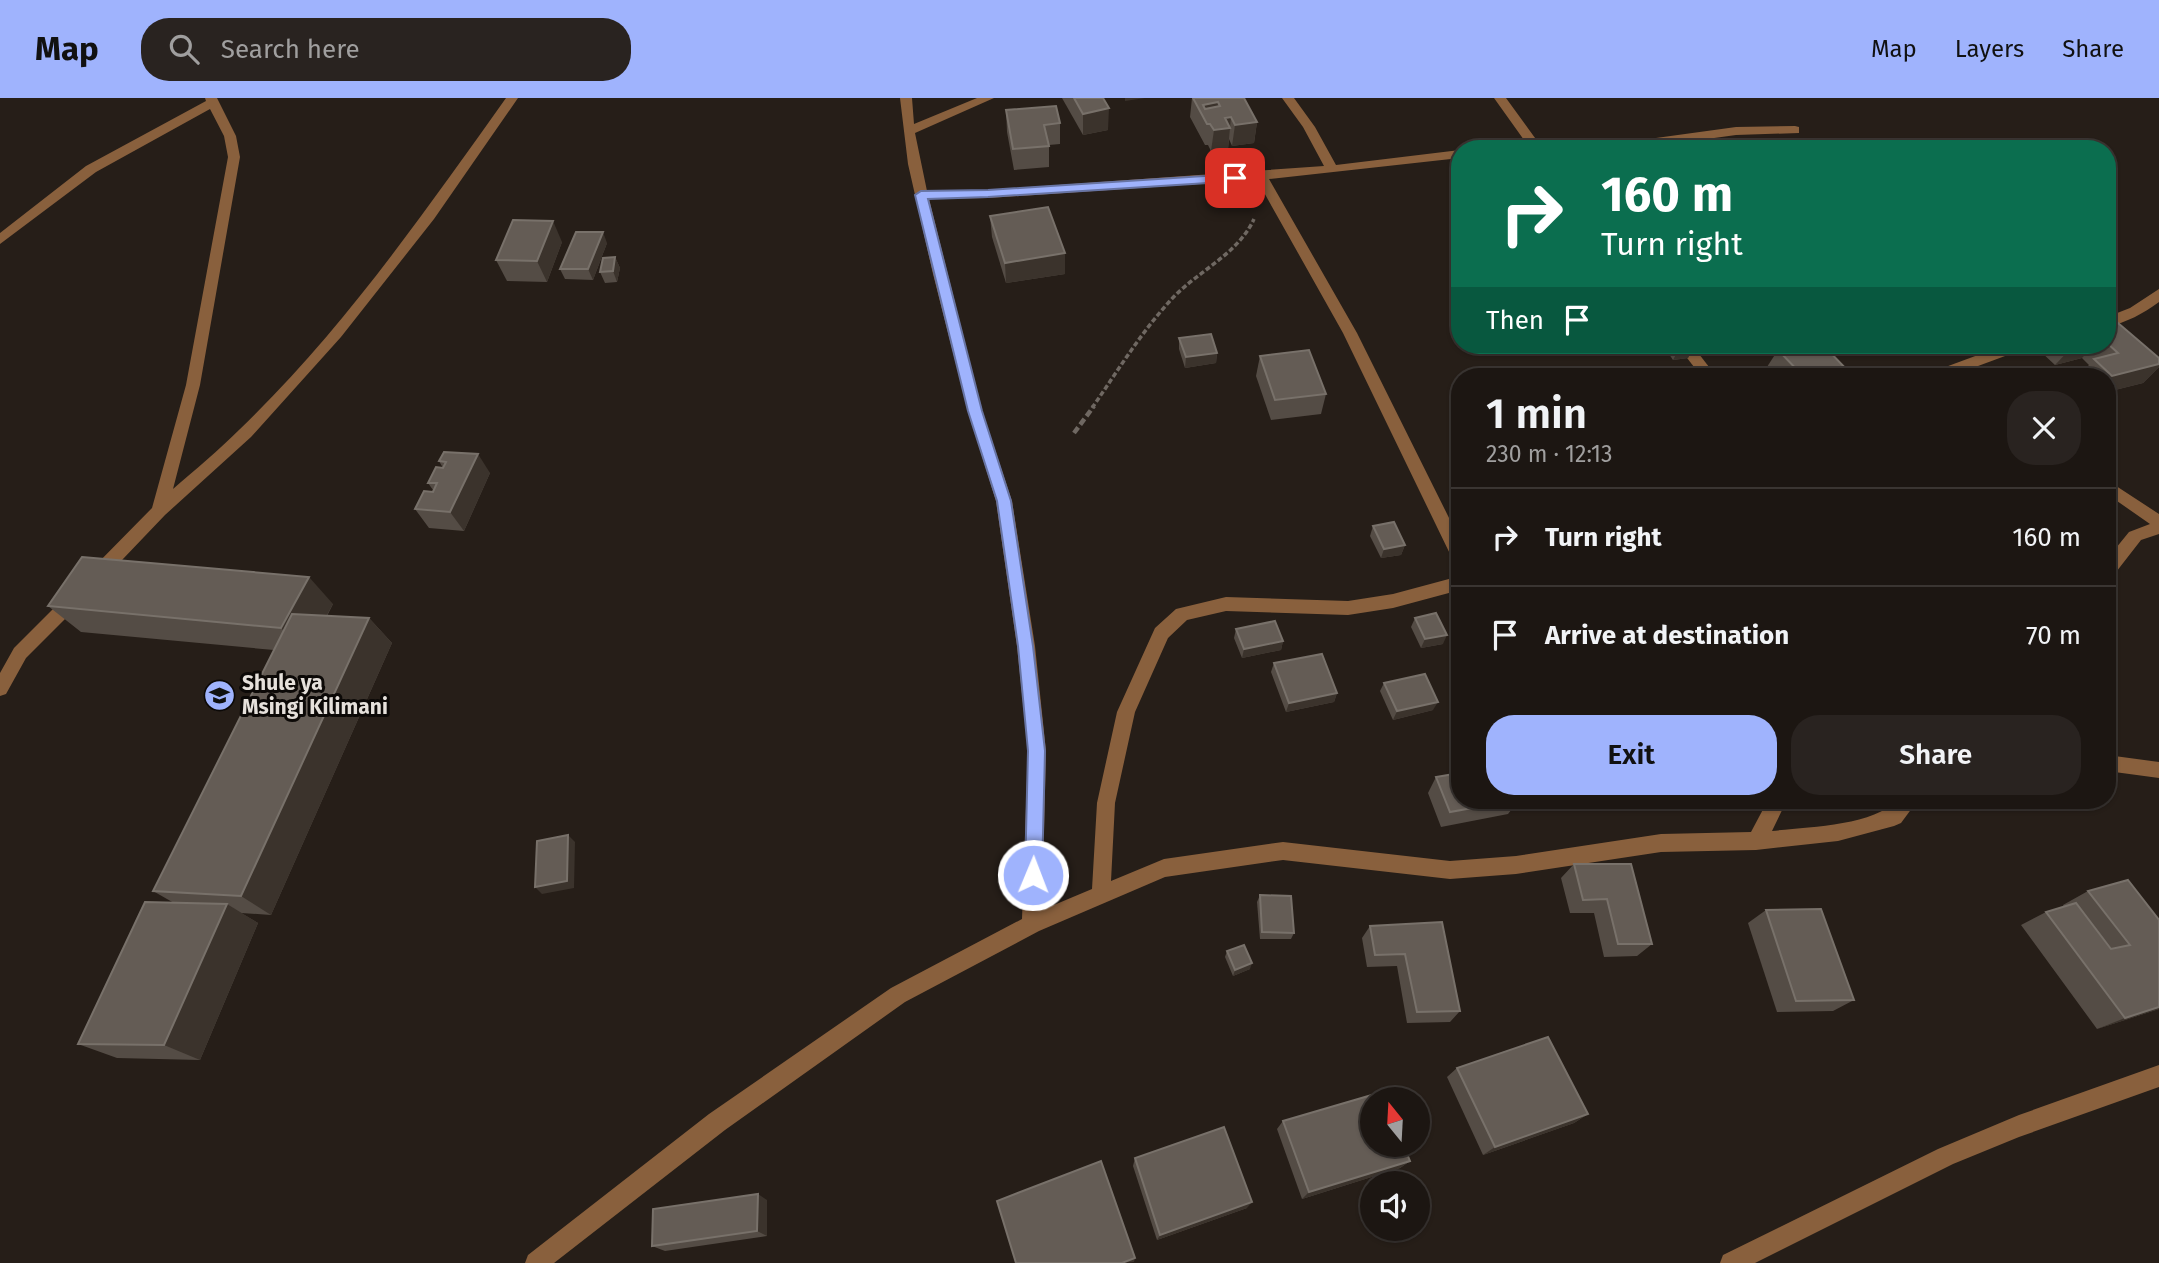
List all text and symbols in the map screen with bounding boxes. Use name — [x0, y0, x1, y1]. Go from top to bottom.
search box — [141, 18, 631, 81]
text: Map — [35, 29, 99, 69]
icon: search — [165, 30, 203, 68]
text: Search here — [221, 34, 360, 65]
text: Map — [1871, 35, 1917, 63]
text: Layers — [1955, 35, 2024, 63]
text: Share — [2062, 35, 2124, 63]
pin — [1205, 148, 1265, 208]
icon: arrive — [1216, 159, 1254, 197]
text: 160 m — [1601, 165, 1733, 224]
icon: right — [1486, 168, 1577, 259]
text: Turn right — [1601, 225, 1743, 263]
icon: arrive — [1558, 301, 1596, 339]
text: Then — [1486, 305, 1544, 336]
text: 1 min — [1486, 389, 1587, 439]
button: close — [2007, 391, 2081, 465]
text: 230 m · 12:13 — [1486, 440, 1612, 468]
icon: right — [1486, 518, 1524, 556]
text: Turn right — [1545, 522, 1662, 553]
text: 160 m — [2012, 522, 2081, 553]
icon: arrive — [1486, 616, 1524, 654]
text: Arrive at destination — [1545, 620, 1789, 651]
text: 70 m — [2026, 620, 2081, 651]
place label: Shule ya Msingi Kilimani — [242, 670, 388, 720]
school or university icon: Shule ya Msingi Kilimani — [202, 678, 236, 712]
button: Exit — [1486, 715, 1777, 795]
button: Share — [1791, 715, 2081, 795]
position arrow — [996, 838, 1070, 912]
north arrow — [1360, 1087, 1430, 1157]
map controls — [1360, 1087, 1430, 1241]
button: sound — [1360, 1171, 1430, 1241]

